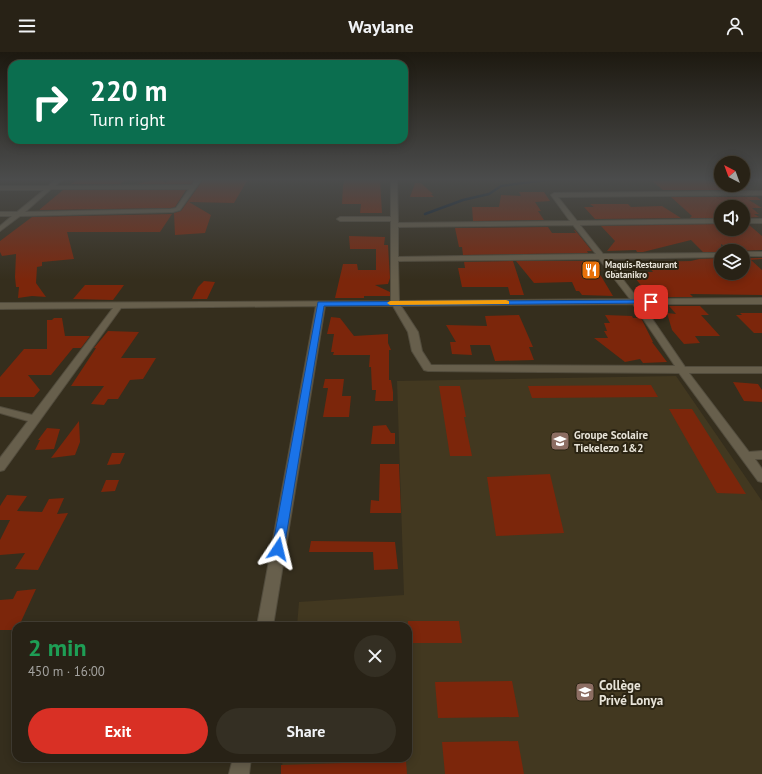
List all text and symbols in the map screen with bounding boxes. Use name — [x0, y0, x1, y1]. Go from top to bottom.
icon: menu — [16, 15, 38, 37]
text: Waylane — [348, 15, 414, 38]
icon: person — [724, 15, 746, 37]
text: 220 m — [90, 72, 167, 109]
icon: right — [24, 76, 76, 128]
text: Turn right — [90, 108, 165, 131]
north arrow — [714, 156, 750, 192]
map controls — [714, 156, 750, 280]
button: sound — [714, 200, 750, 236]
button: layers — [714, 244, 750, 280]
restaurant icon: Maquis-Restaurant Gbatanikro — [580, 259, 602, 281]
place label: Maquis-Restaurant Gbatanikro — [605, 259, 678, 280]
pin — [634, 285, 668, 319]
icon: arrive — [640, 291, 662, 313]
place label: Groupe Scolaire Tiekelezo 1&2 — [574, 428, 649, 455]
school or university icon: Groupe Scolaire Tiekelezo 1&2 — [549, 430, 571, 452]
position arrow — [257, 528, 299, 570]
text: 2 min — [28, 632, 87, 663]
button: close — [354, 635, 396, 677]
text: 450 m · 16:00 — [28, 663, 105, 680]
place label: Collège Privé Lonya — [599, 677, 663, 709]
school or university icon: Collège Privé Lonya — [574, 681, 596, 703]
button: Exit — [28, 708, 208, 754]
button: Share — [216, 708, 396, 754]

